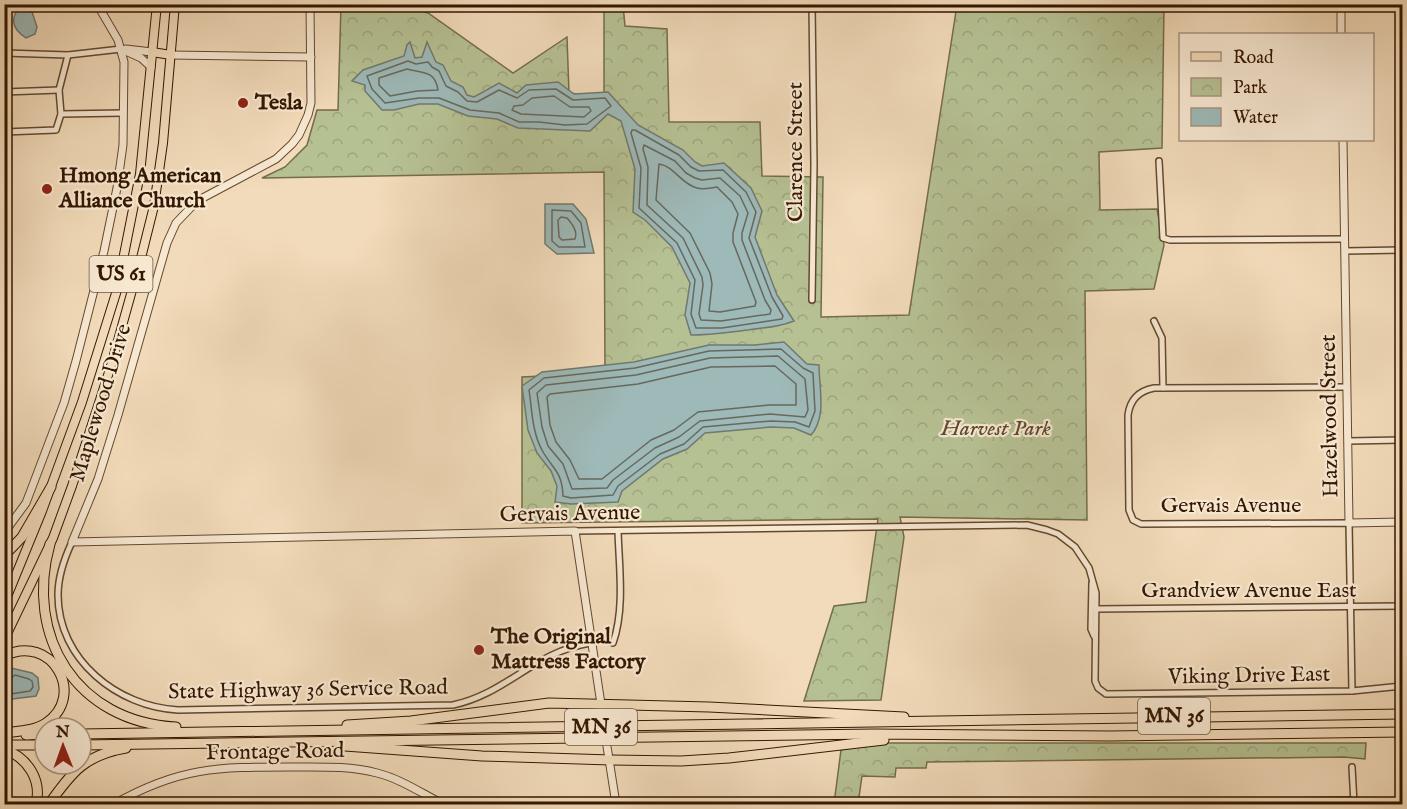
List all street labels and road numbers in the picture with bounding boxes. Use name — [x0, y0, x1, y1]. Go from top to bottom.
street label: Clarence Street — [782, 81, 810, 222]
road number: US 61 — [90, 256, 152, 292]
street label: Maplewood Drive — [64, 321, 138, 485]
street label: Hazelwood Street — [1315, 334, 1345, 498]
street label: Gervais Avenue — [1161, 492, 1301, 520]
street label: Gervais Avenue — [500, 499, 640, 529]
street label: Grandview Avenue East — [1141, 577, 1357, 605]
street label: Viking Drive East — [1167, 661, 1331, 691]
street label: State Highway 36 Service Road — [168, 674, 448, 706]
road number: MN 36 — [1138, 698, 1210, 734]
road number: MN 36 — [565, 709, 637, 745]
street label: Frontage Road — [205, 737, 345, 767]

